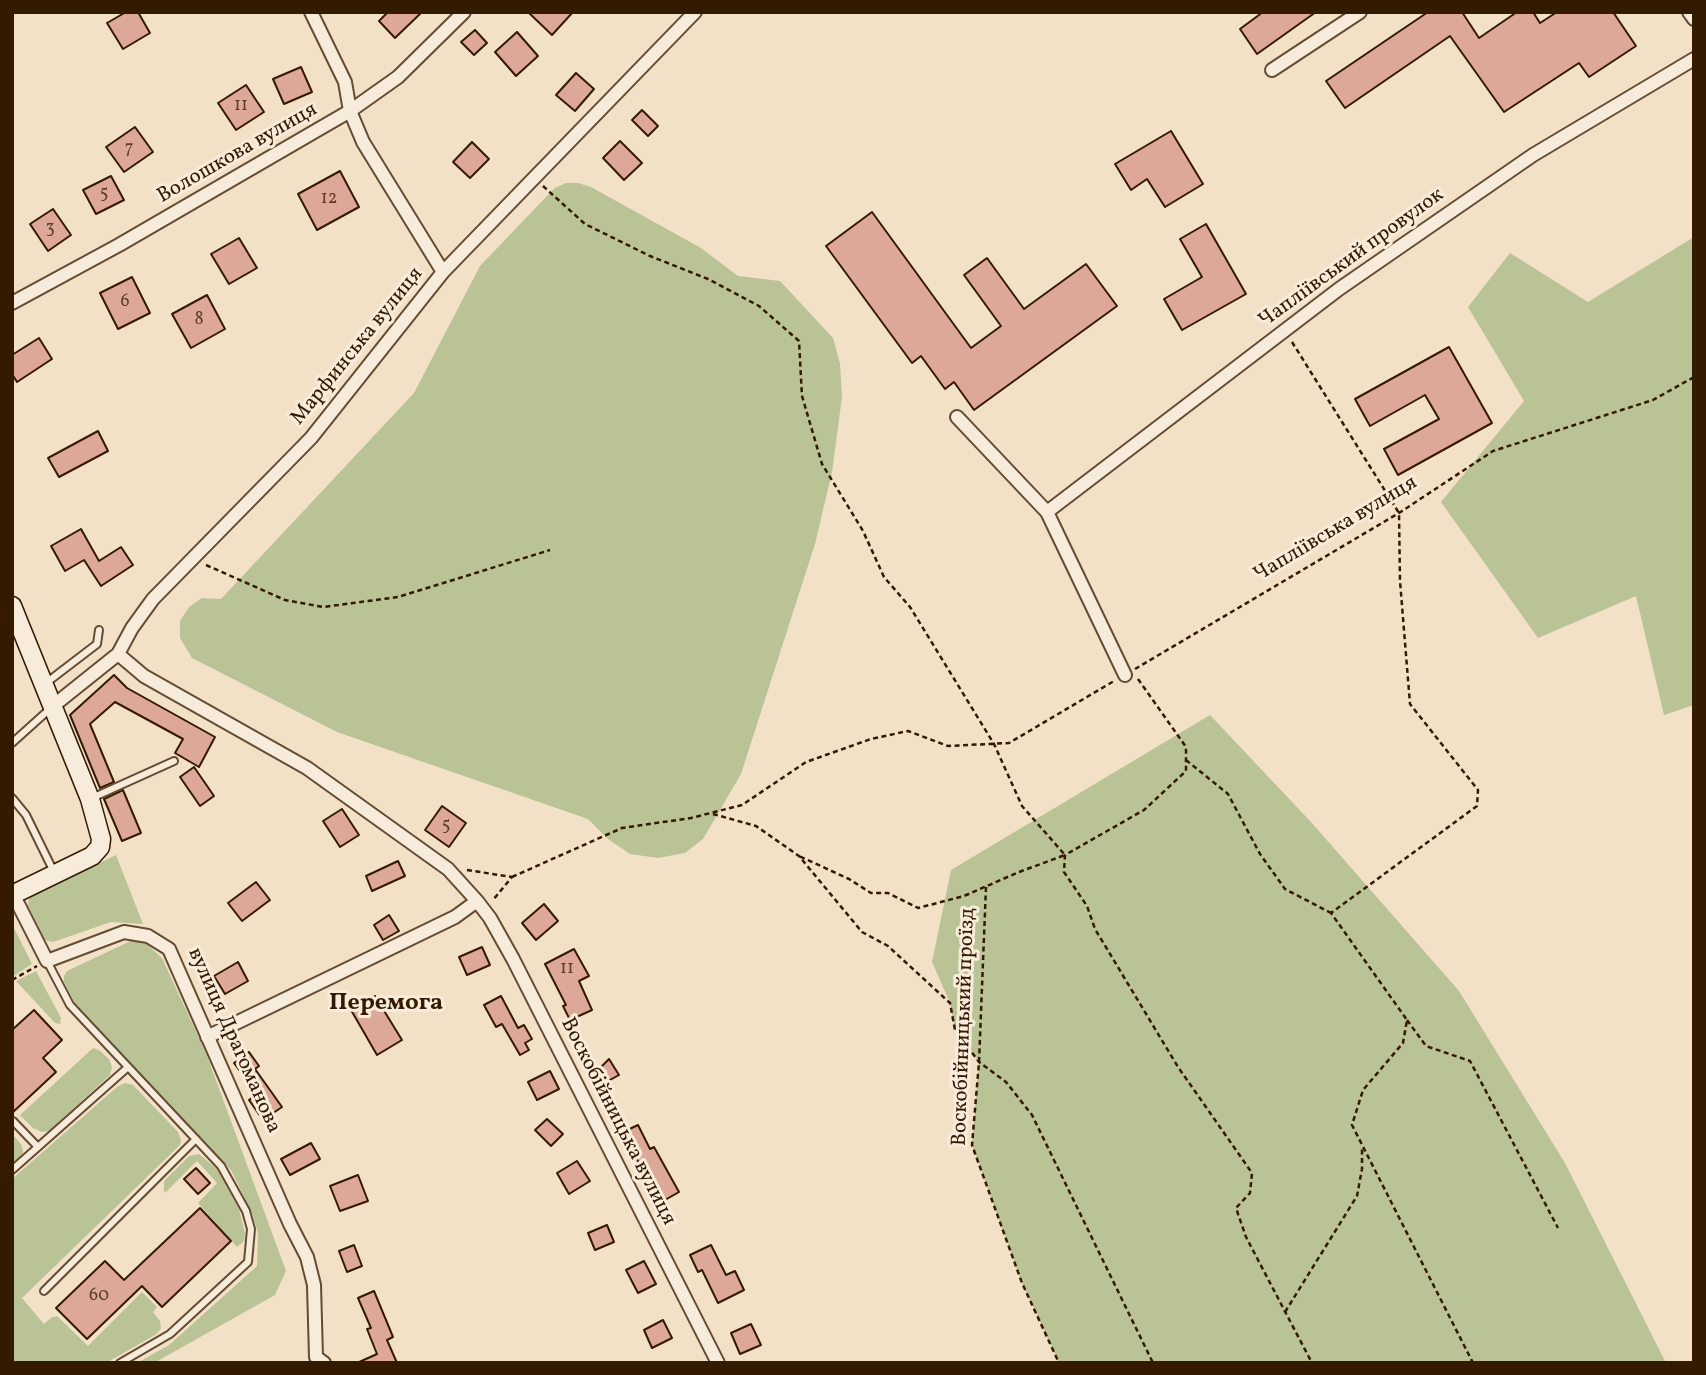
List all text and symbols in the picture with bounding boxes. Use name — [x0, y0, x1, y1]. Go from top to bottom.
house number: 11 — [234, 96, 248, 118]
street label: Волошкова вулиця — [154, 98, 322, 210]
house number: 7 — [125, 139, 133, 161]
street label: Чапліївський провулок — [1255, 183, 1449, 335]
house number: 5 — [100, 184, 108, 206]
house number: 12 — [321, 189, 337, 211]
house number: 3 — [45, 219, 55, 241]
street label: Марфинська вулиця — [287, 263, 429, 431]
house number: 6 — [120, 292, 130, 314]
house number: 8 — [194, 310, 204, 332]
street label: Чапліївська вулиця — [1250, 471, 1422, 589]
house number: 5 — [442, 816, 450, 838]
street label: Воскобійницький проїзд — [948, 907, 982, 1147]
street label: вулиця Драгоманова — [181, 944, 285, 1138]
house number: 11 — [560, 959, 574, 981]
district label: Перемога — [329, 991, 443, 1019]
street label: Воскобійницька вулиця — [554, 1014, 680, 1230]
house number: 60 — [89, 1286, 109, 1308]

